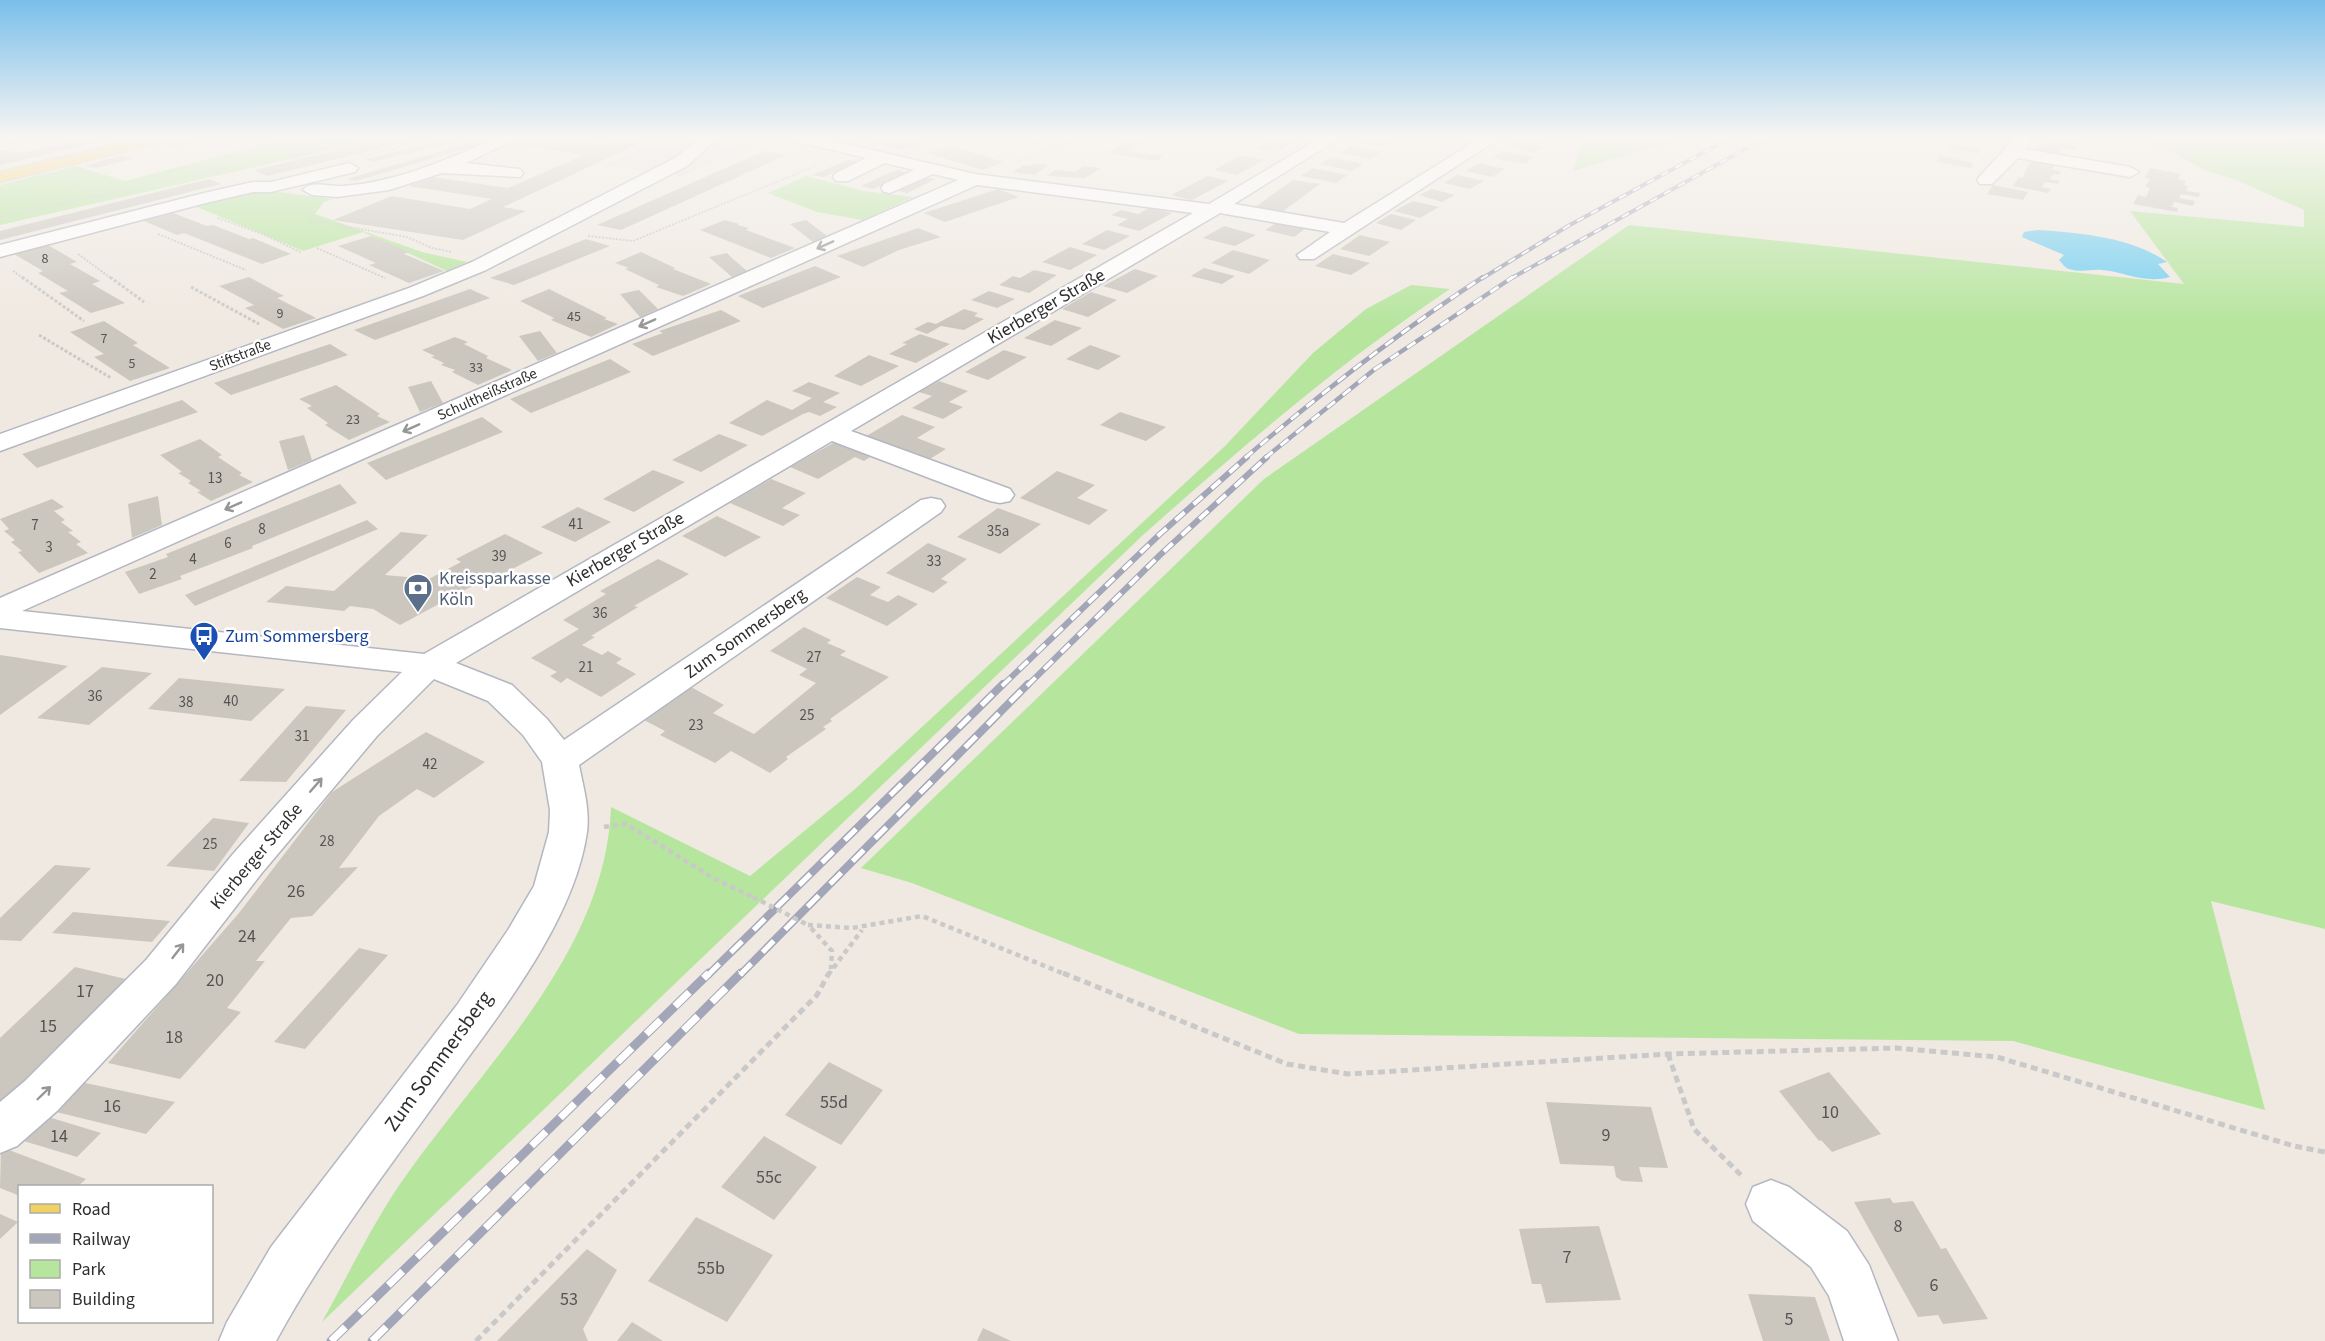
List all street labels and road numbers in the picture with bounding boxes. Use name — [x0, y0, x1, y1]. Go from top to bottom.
street label: Kierberger Straße — [983, 263, 1110, 350]
street label: Stiftstraße — [206, 334, 274, 377]
street label: Schultheißstraße — [434, 363, 541, 426]
street label: Kierberger Straße — [562, 506, 689, 593]
street label: Zum Sommersberg — [679, 582, 811, 685]
street label: Kierberger Straße — [204, 798, 308, 915]
street label: Zum Sommersberg — [377, 984, 500, 1138]

